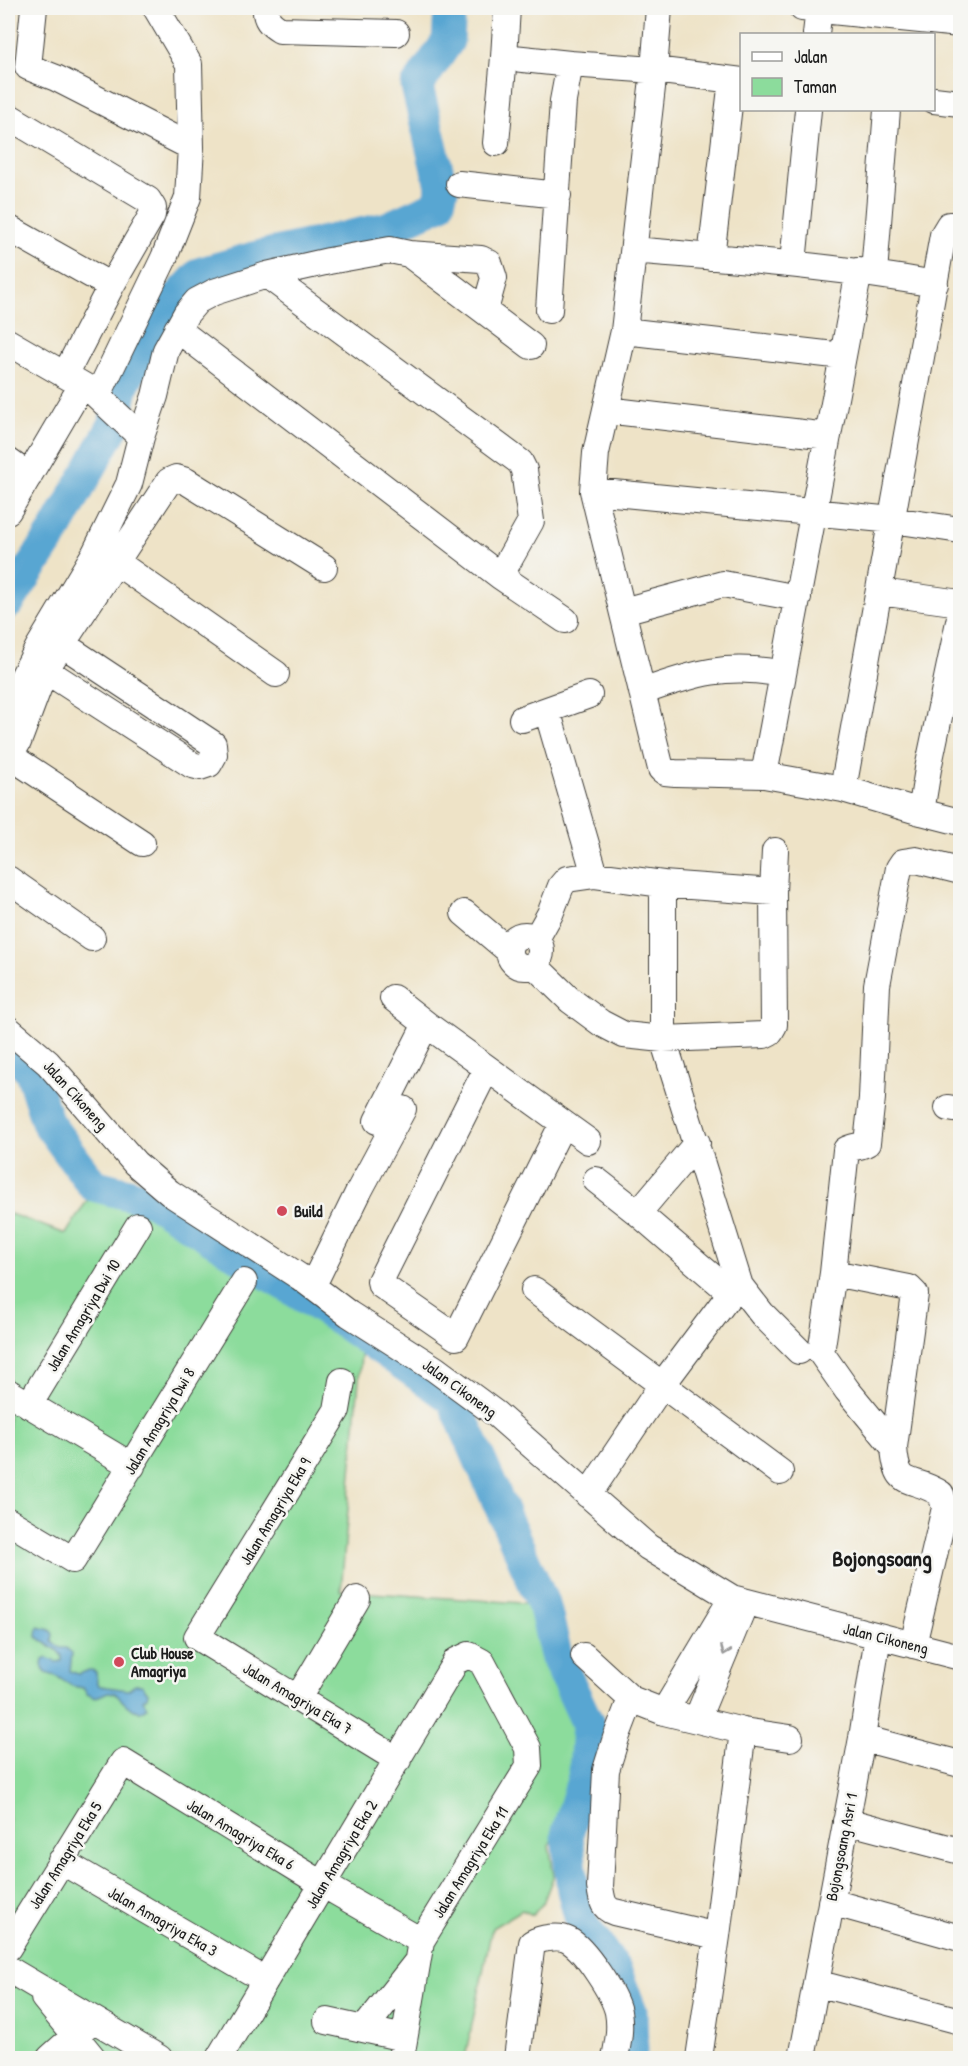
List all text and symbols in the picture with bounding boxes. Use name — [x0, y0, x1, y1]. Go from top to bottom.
legend — [740, 33, 935, 111]
text: Jalan — [794, 44, 828, 69]
text: Taman — [794, 74, 837, 99]
street label: Jalan Cikoneng — [39, 1055, 113, 1135]
place label: Build — [294, 1200, 323, 1222]
marker: Build — [275, 1204, 289, 1218]
street label: Jalan Amagriya Dwi 10 — [41, 1255, 125, 1375]
street label: Jalan Cikoneng — [418, 1354, 502, 1422]
street label: Jalan Amagriya Dwi 8 — [118, 1363, 200, 1479]
street label: Jalan Amagriya Eka 9 — [234, 1453, 316, 1569]
district label: Bojongsoang — [832, 1543, 932, 1574]
street label: Jalan Cikoneng — [841, 1617, 931, 1659]
place label: Club House Amagriya — [131, 1642, 194, 1683]
one-way arrow — [720, 1644, 732, 1655]
marker: Club House Amagriya — [112, 1655, 126, 1669]
street label: Jalan Amagriya Eka 7 — [239, 1657, 357, 1739]
street label: Bojongsoang Asri 1 — [820, 1791, 862, 1903]
street label: Jalan Amagriya Eka 6 — [183, 1793, 299, 1875]
street label: Jalan Amagriya Eka 2 — [300, 1795, 382, 1913]
street label: Jalan Amagriya Eka 5 — [23, 1797, 107, 1913]
street label: Jalan Amagriya Eka 11 — [427, 1802, 513, 1922]
street label: Jalan Amagriya Eka 3 — [104, 1881, 222, 1961]

